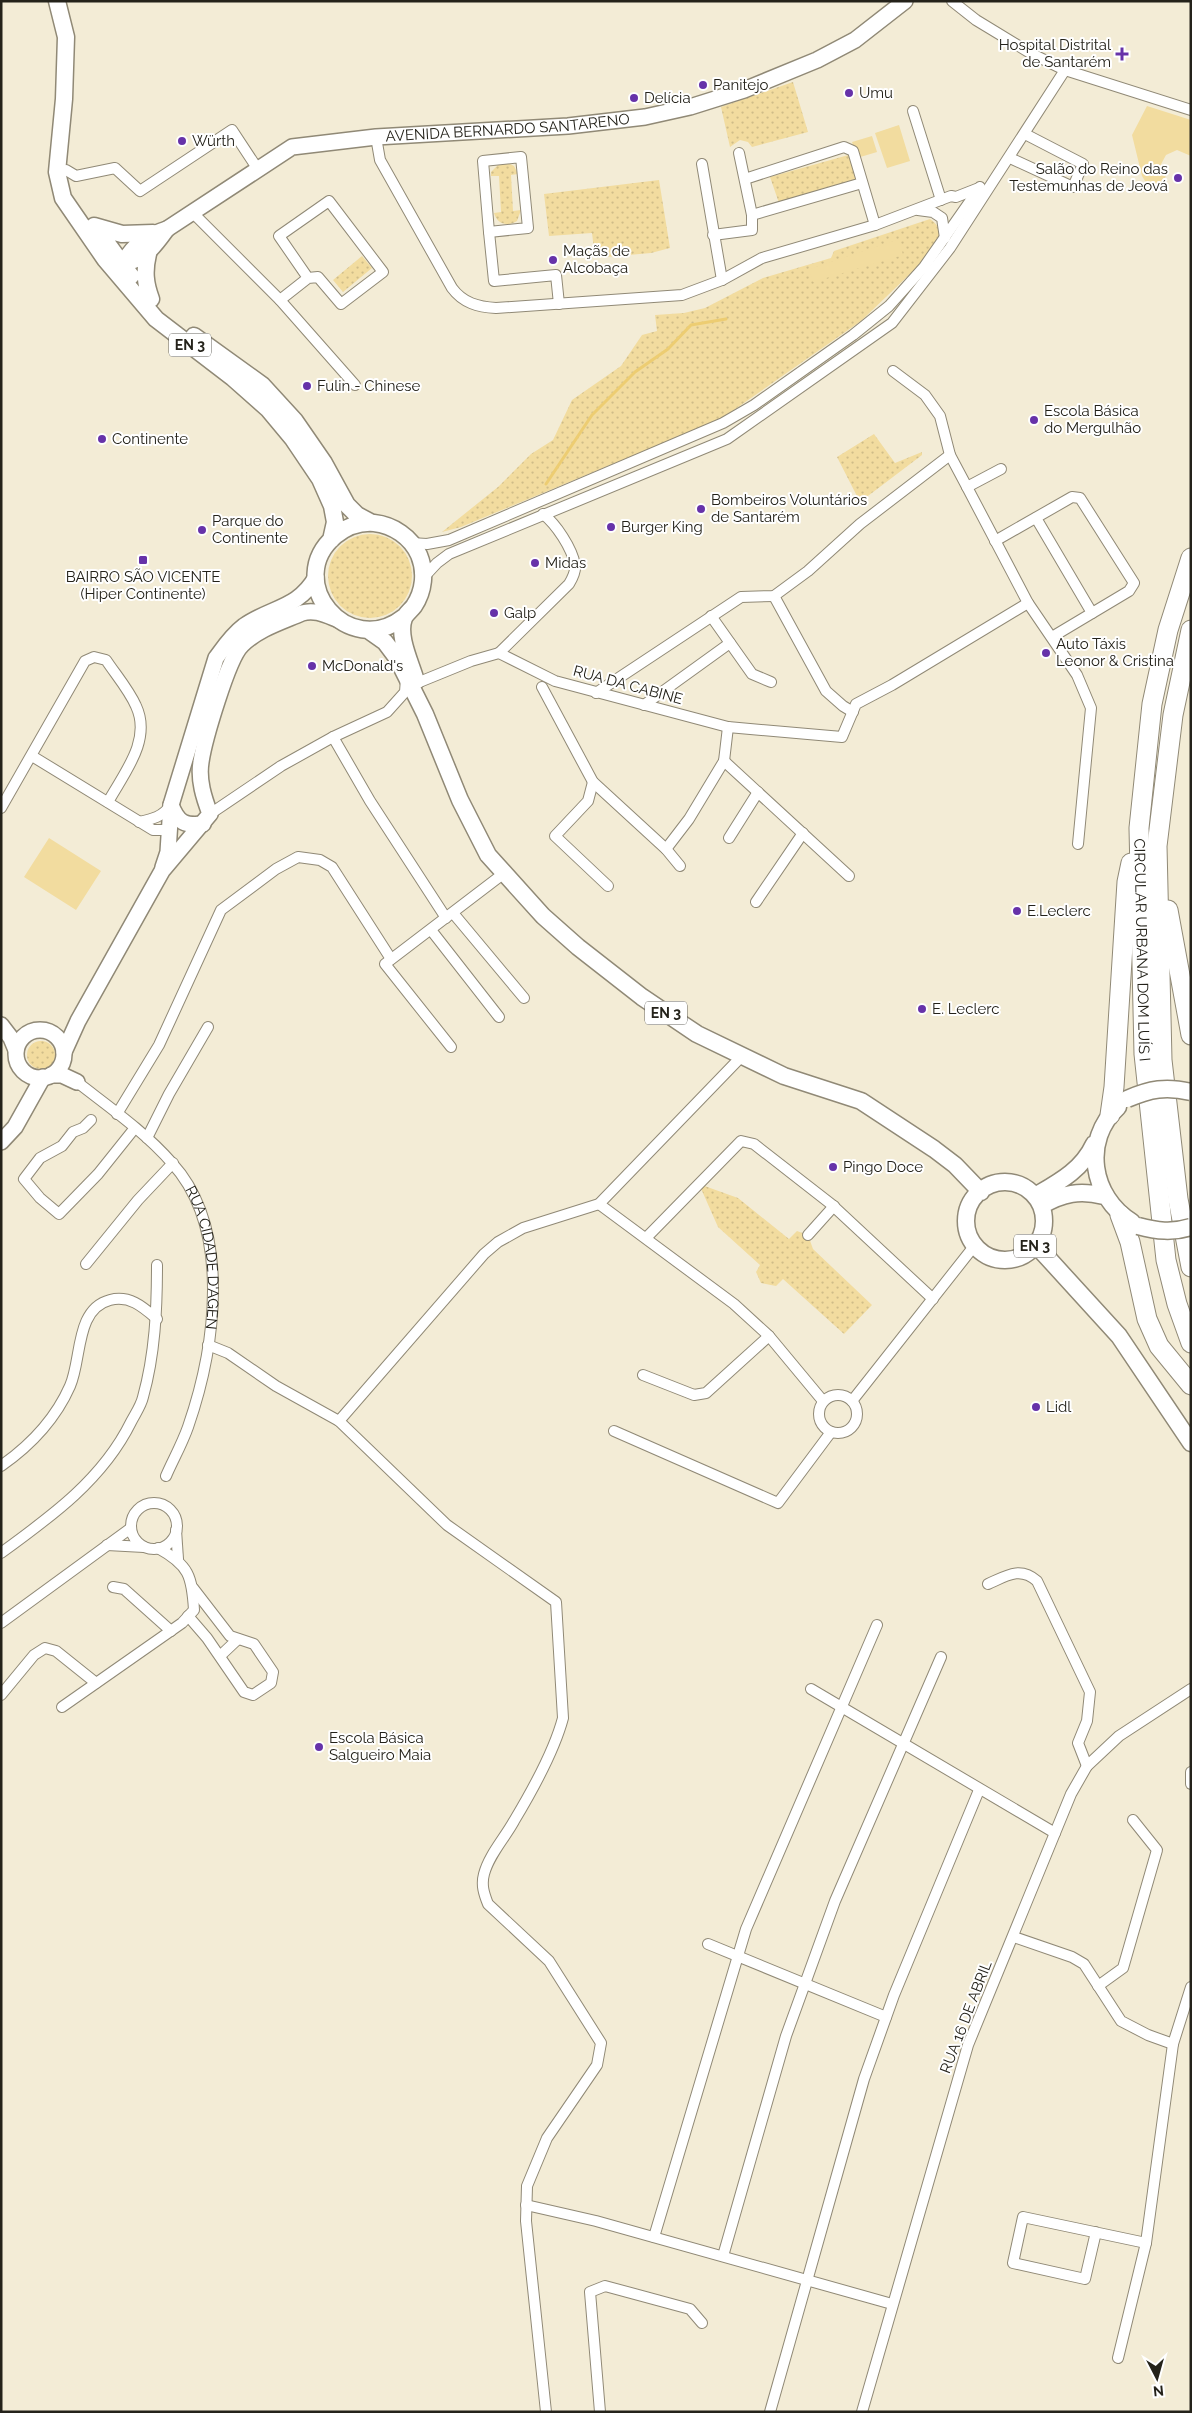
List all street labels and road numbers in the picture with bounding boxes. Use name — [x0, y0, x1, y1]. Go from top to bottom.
street label: AVENIDA BERNARDO SANTARENO — [385, 110, 631, 145]
road number: EN 3 — [169, 334, 211, 356]
street label: RUA DA CABINE — [571, 662, 685, 708]
street label: CIRCULAR URBANA DOM LUÍS I — [1130, 838, 1154, 1062]
road number: EN 3 — [645, 1001, 687, 1024]
street label: RUA CIDADE D'AGEN — [182, 1183, 222, 1330]
road number: EN 3 — [1014, 1234, 1056, 1258]
street label: RUA 16 DE ABRIL — [936, 1958, 996, 2076]

